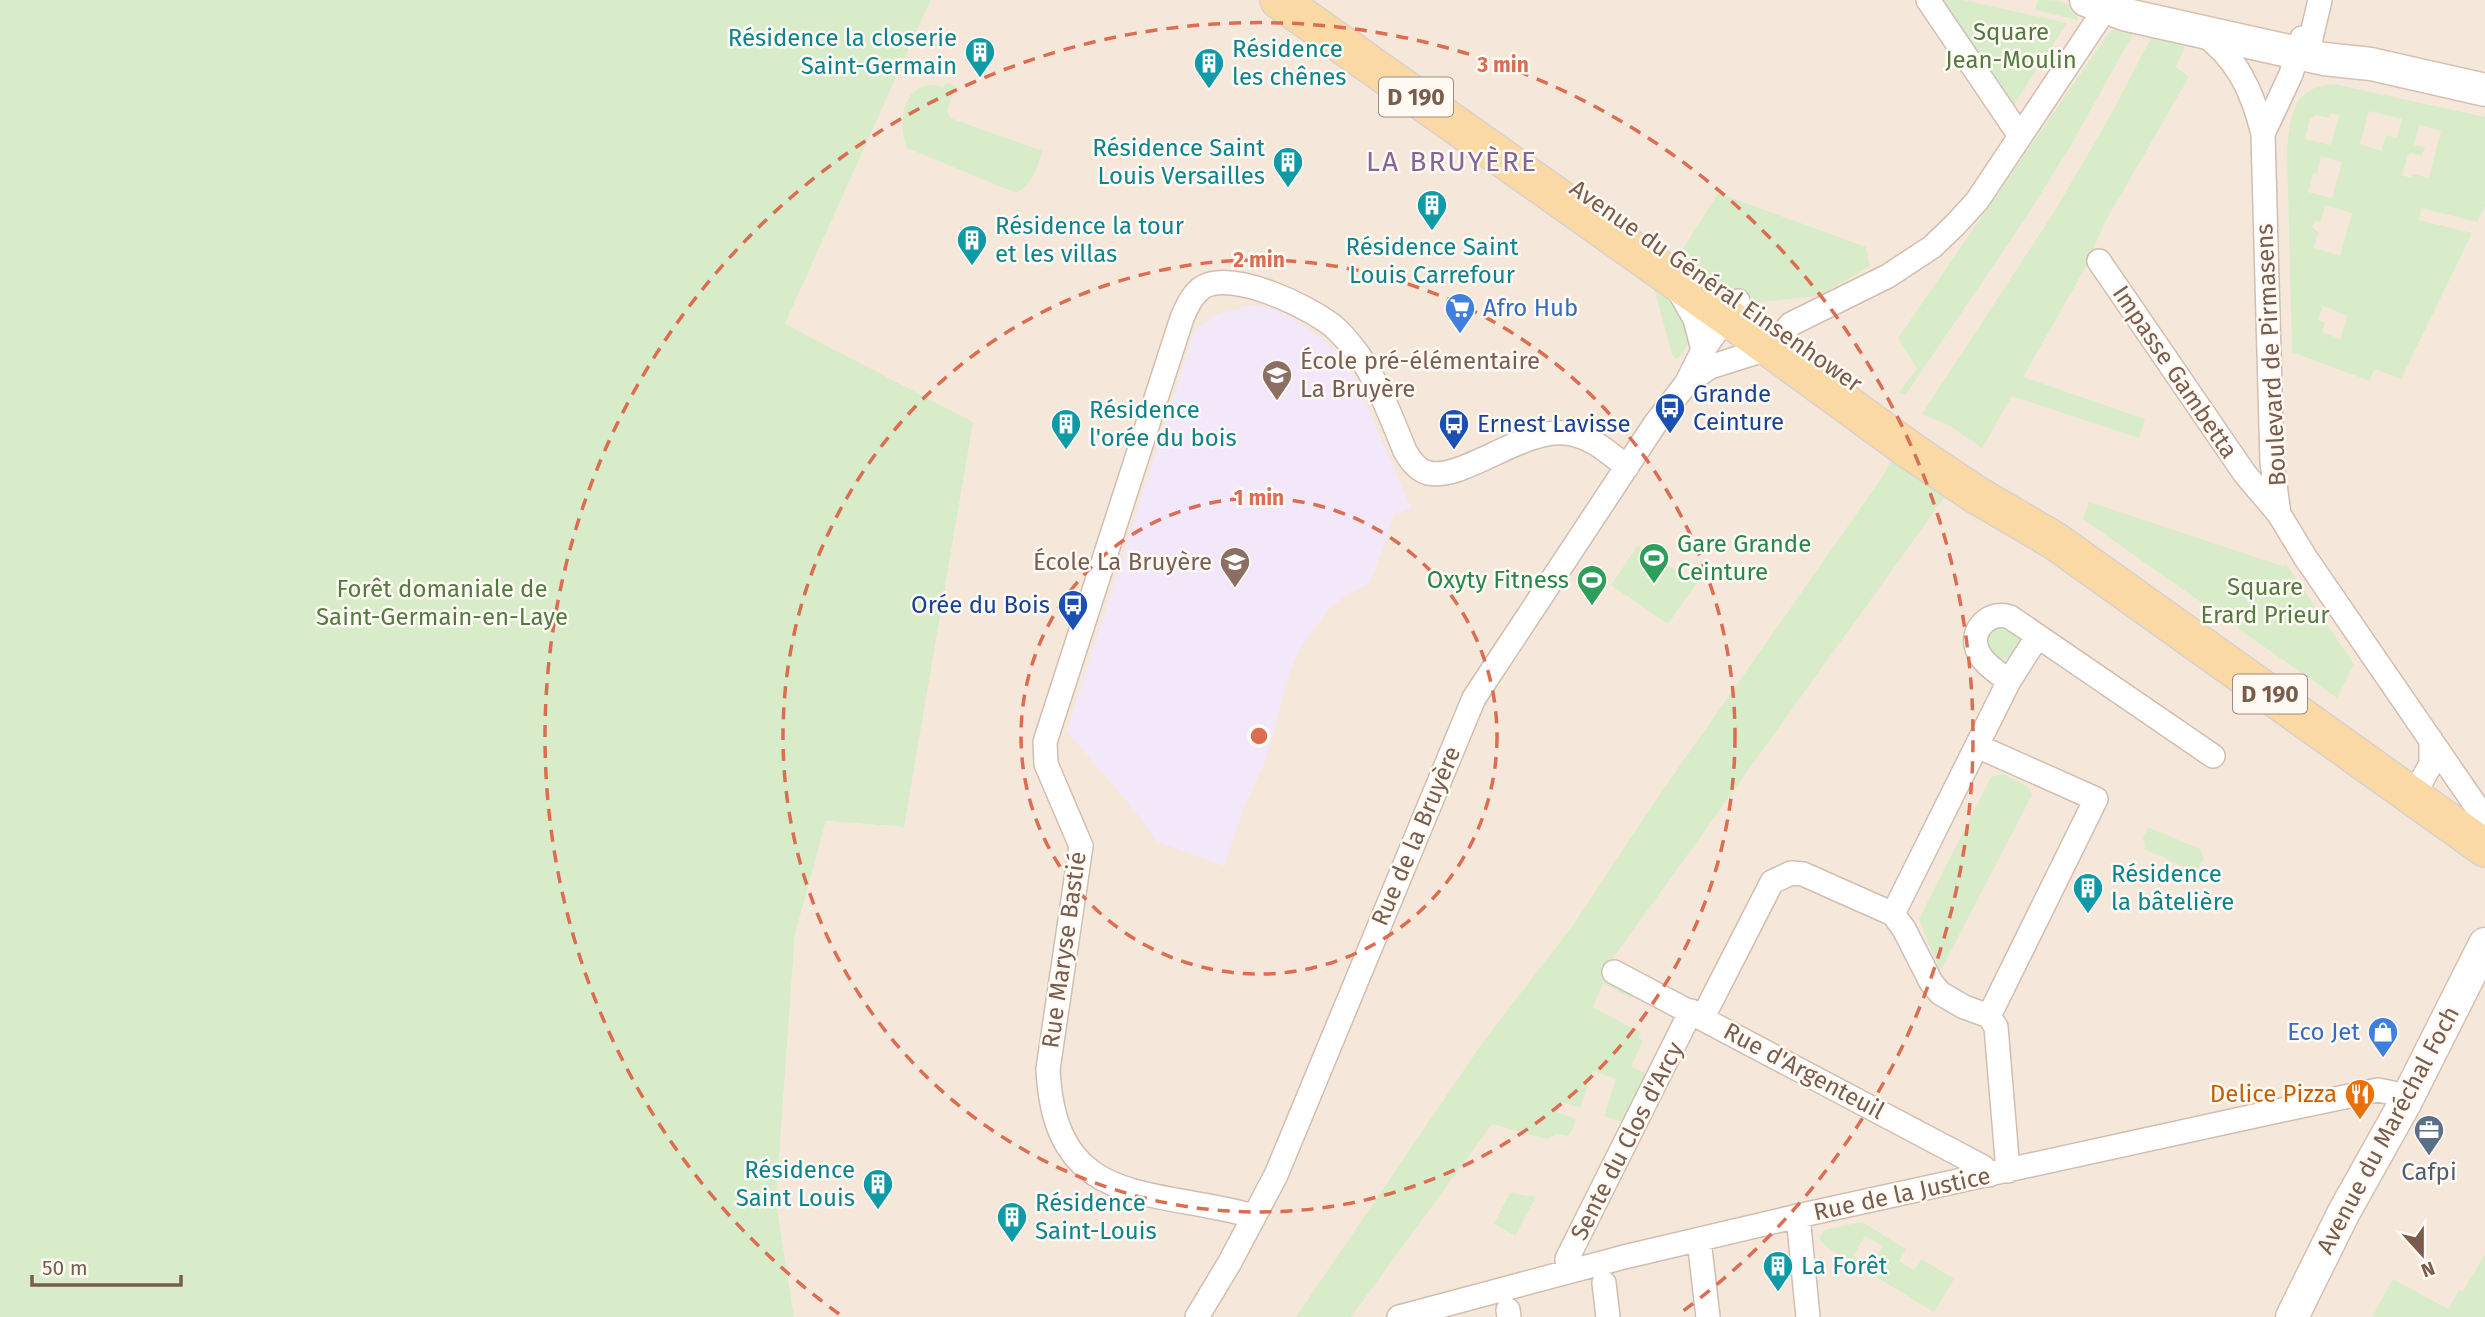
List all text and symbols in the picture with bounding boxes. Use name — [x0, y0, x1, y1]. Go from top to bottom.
park label: Square Jean-Moulin — [1945, 18, 2077, 74]
place label: Résidence la closerie Saint-Germain — [728, 24, 957, 80]
building icon: Résidence la closerie Saint-Germain — [963, 35, 997, 79]
place label: Résidence les chênes — [1232, 35, 1347, 91]
building icon: Résidence les chênes — [1192, 46, 1226, 90]
text: 3 min — [1476, 52, 1529, 78]
road number: D 190 — [1379, 78, 1453, 116]
place label: Résidence Saint Louis Versailles — [1092, 134, 1265, 190]
building icon: Résidence Saint Louis Versailles — [1271, 145, 1305, 189]
district label: LA BRUYÈRE — [1366, 145, 1538, 178]
street label: Avenue du Général Einsenhower — [1564, 174, 1868, 398]
building icon: Résidence Saint Louis Carrefour — [1415, 188, 1449, 232]
place label: Résidence la tour et les villas — [995, 212, 1185, 268]
building icon: Résidence la tour et les villas — [955, 223, 989, 267]
street label: Boulevard de Pirmasens — [2250, 223, 2292, 487]
place label: Résidence Saint Louis Carrefour — [1346, 233, 1519, 289]
text: 2 min — [1233, 247, 1285, 273]
street label: Impasse Gambetta — [2107, 280, 2243, 464]
supermarket icon: Afro Hub — [1443, 291, 1477, 335]
place label: Afro Hub — [1483, 294, 1578, 322]
place label: École pré-élémentaire La Bruyère — [1300, 346, 1540, 403]
school or university icon: École pré-élémentaire La Bruyère — [1260, 358, 1294, 402]
place label: Grande Ceinture — [1693, 380, 1784, 436]
bus stop icon: Grande Ceinture — [1653, 391, 1687, 435]
place label: Résidence l'orée du bois — [1089, 396, 1237, 452]
building icon: Résidence l'orée du bois — [1049, 407, 1083, 451]
bus stop icon: Ernest Lavisse — [1437, 407, 1471, 451]
place label: Ernest Lavisse — [1477, 410, 1630, 438]
text: 1 min — [1234, 485, 1284, 511]
place label: Gare Grande Ceinture — [1677, 530, 1811, 586]
sports icon: Gare Grande Ceinture — [1637, 541, 1671, 585]
school or university icon: École La Bruyère — [1218, 545, 1252, 589]
place label: École La Bruyère — [1033, 547, 1212, 576]
sports icon: Oxyty Fitness — [1575, 563, 1609, 607]
place label: Oxyty Fitness — [1427, 566, 1569, 594]
park label: Square Erard Prieur — [2200, 573, 2330, 629]
park label: Forêt domaniale de Saint-Germain-en-Laye — [316, 575, 568, 631]
bus stop icon: Orée du Bois — [1056, 588, 1090, 632]
place label: Orée du Bois — [911, 591, 1050, 619]
road number: D 190 — [2233, 674, 2307, 714]
centre of rings — [1247, 724, 1271, 748]
street label: Rue de la Bruyère — [1366, 742, 1466, 930]
street label: Rue Maryse Bastié — [1036, 850, 1092, 1050]
place label: Résidence la bâtelière — [2111, 860, 2234, 916]
building icon: Résidence la bâtelière — [2071, 871, 2105, 915]
street label: Avenue du Maréchal Foch — [2311, 1001, 2465, 1259]
shop icon: Eco Jet — [2366, 1015, 2400, 1059]
street label: Rue d'Argenteuil — [1719, 1017, 1889, 1125]
place label: Eco Jet — [2287, 1018, 2360, 1046]
street label: Sente du Clos d'Arcy — [1565, 1037, 1689, 1245]
restaurant icon: Delice Pizza — [2343, 1077, 2377, 1121]
place label: Delice Pizza — [2210, 1080, 2337, 1108]
office icon: Cafpi — [2412, 1113, 2446, 1157]
place label: Résidence Saint Louis — [736, 1156, 855, 1212]
place label: Cafpi — [2401, 1158, 2457, 1186]
street label: Rue de la Justice — [1811, 1162, 1993, 1226]
building icon: Résidence Saint Louis — [861, 1167, 895, 1211]
place label: Résidence Saint-Louis — [1035, 1189, 1157, 1245]
building icon: Résidence Saint-Louis — [995, 1200, 1029, 1244]
north arrow — [2387, 1219, 2457, 1289]
scale bar — [32, 1244, 180, 1288]
building icon: La Forêt — [1761, 1249, 1795, 1293]
place label: La Forêt — [1801, 1252, 1888, 1280]
text: 50 m — [42, 1255, 88, 1281]
text: N — [2418, 1256, 2438, 1282]

